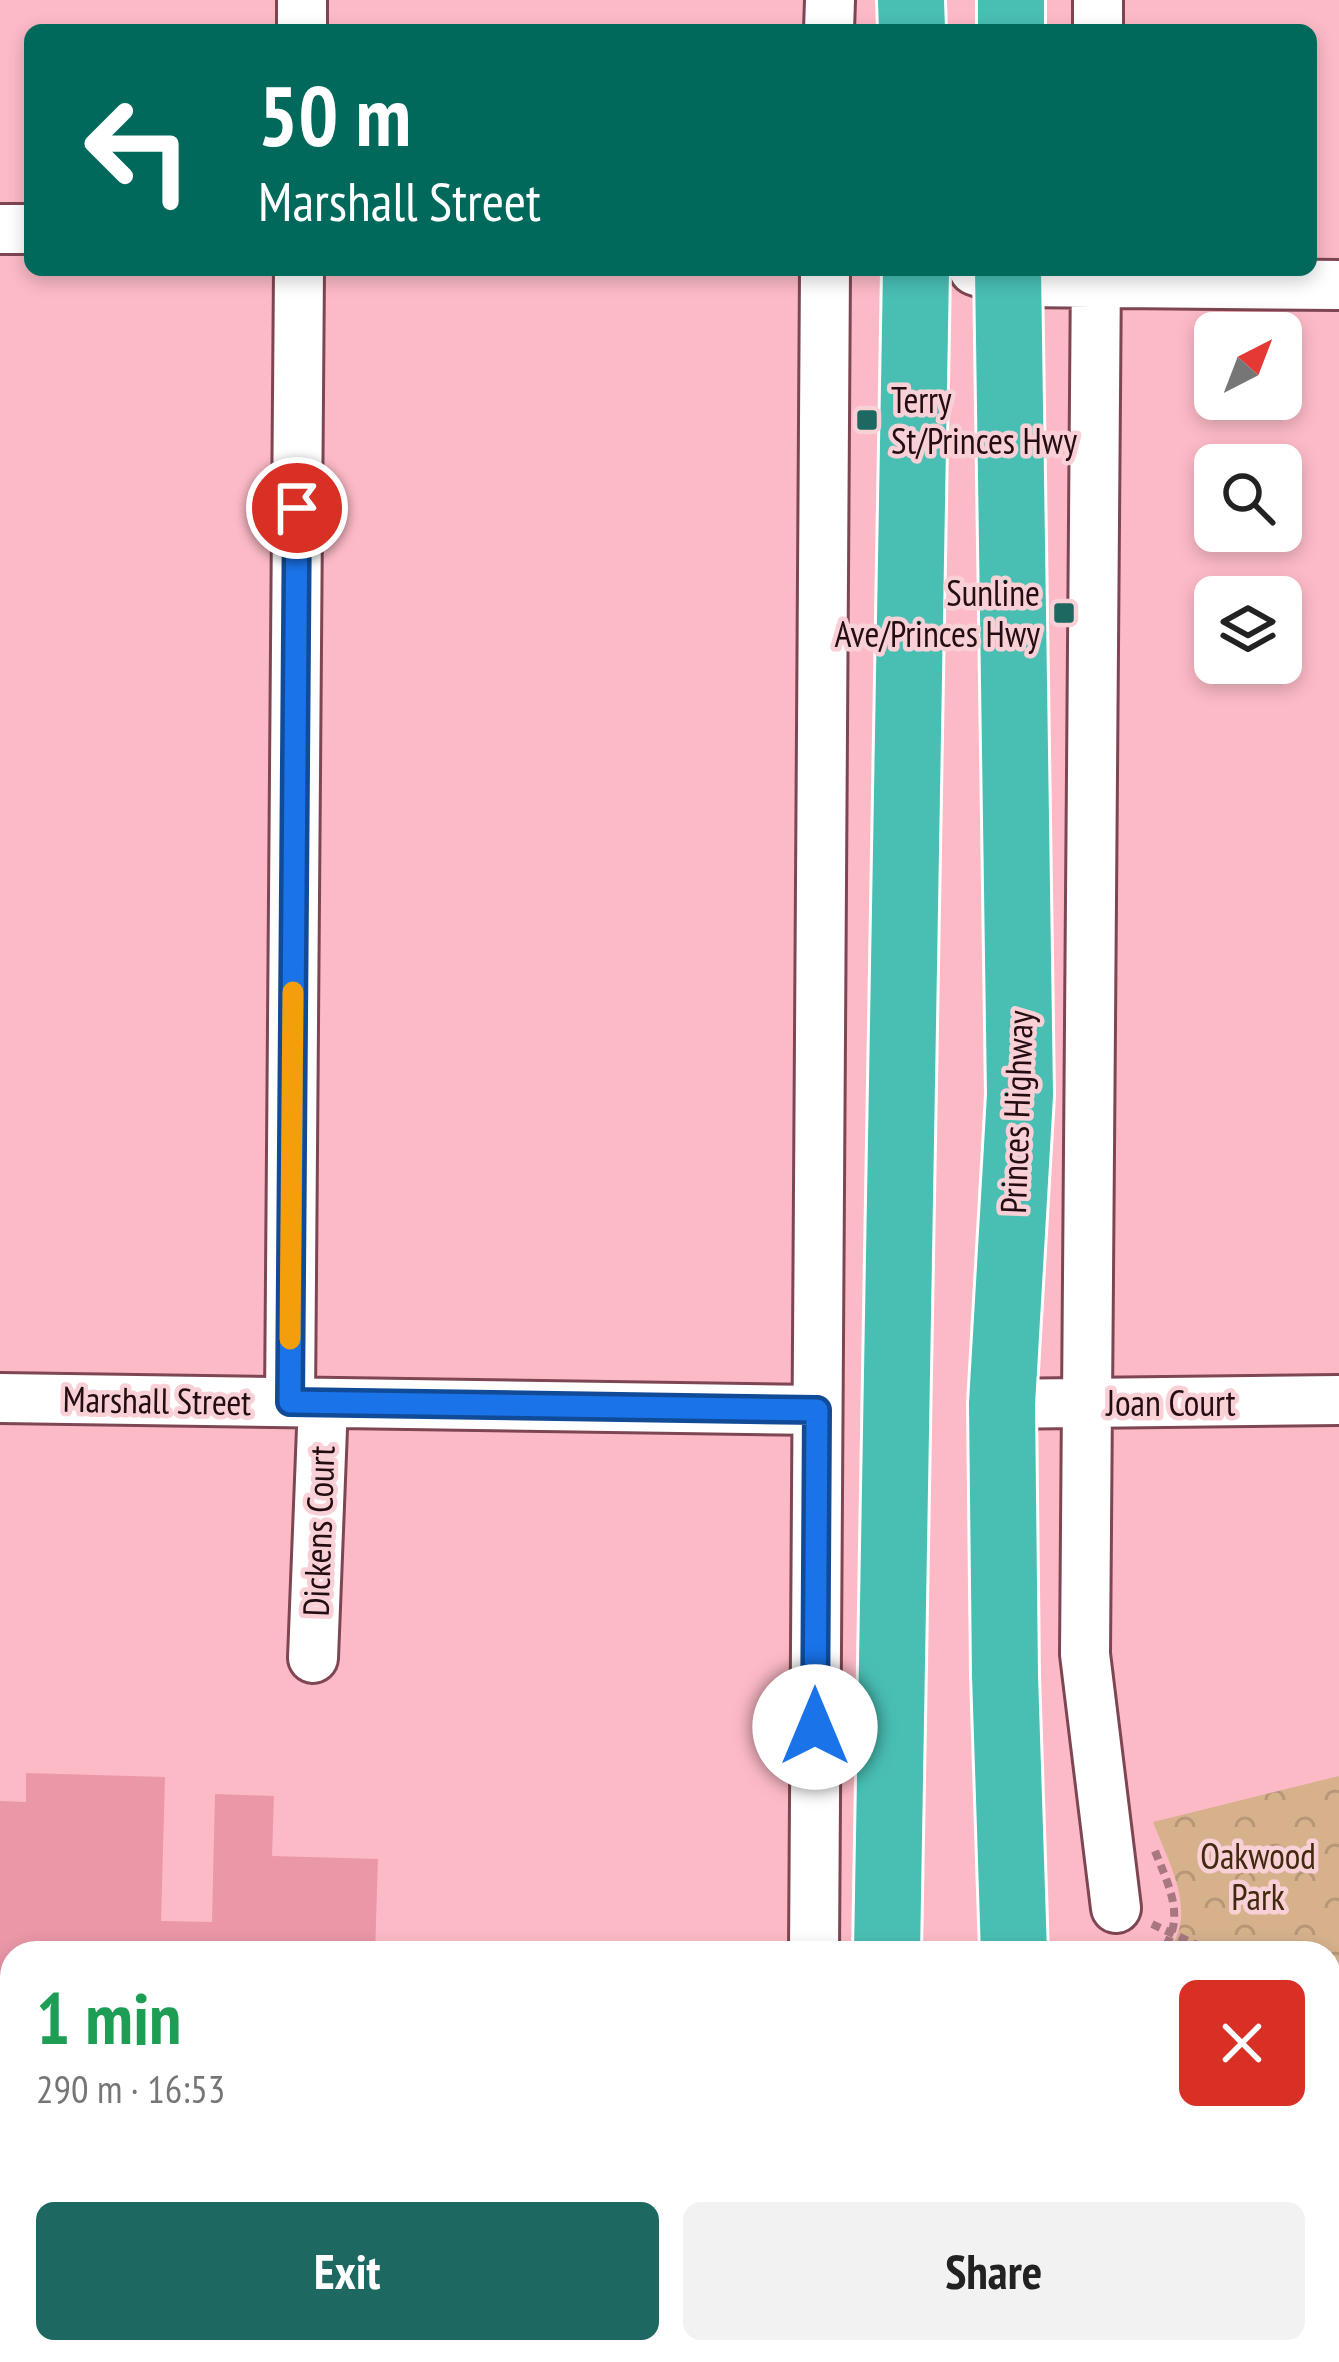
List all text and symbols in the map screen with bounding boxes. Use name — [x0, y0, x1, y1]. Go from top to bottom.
text: 50 m — [258, 60, 411, 169]
icon: left — [60, 72, 216, 228]
text: Marshall Street — [258, 166, 541, 236]
north arrow — [1194, 312, 1302, 420]
map controls — [1194, 312, 1302, 684]
place label: Terry St/Princes Hwy — [891, 376, 1077, 464]
marker: Terry St/Princes Hwy — [854, 407, 880, 433]
button: search — [1194, 444, 1302, 552]
pin — [246, 457, 348, 559]
icon: arrive — [264, 475, 330, 541]
place label: Sunline Ave/Princes Hwy — [835, 569, 1040, 657]
button: layers — [1194, 576, 1302, 684]
marker: Sunline Ave/Princes Hwy — [1051, 600, 1077, 626]
street label: Princes Highway — [989, 1009, 1043, 1214]
street label: Marshall Street — [62, 1375, 252, 1425]
street label: Joan Court — [1105, 1379, 1236, 1426]
street label: Dickens Court — [292, 1445, 344, 1617]
position arrow — [752, 1664, 878, 1790]
park label: Oakwood Park — [1200, 1832, 1316, 1920]
text: 1 min — [36, 1971, 181, 2064]
button: close — [1179, 1980, 1305, 2106]
text: 290 m · 16:53 — [36, 2063, 225, 2114]
button: Exit — [36, 2202, 659, 2340]
button: Share — [683, 2202, 1305, 2340]

